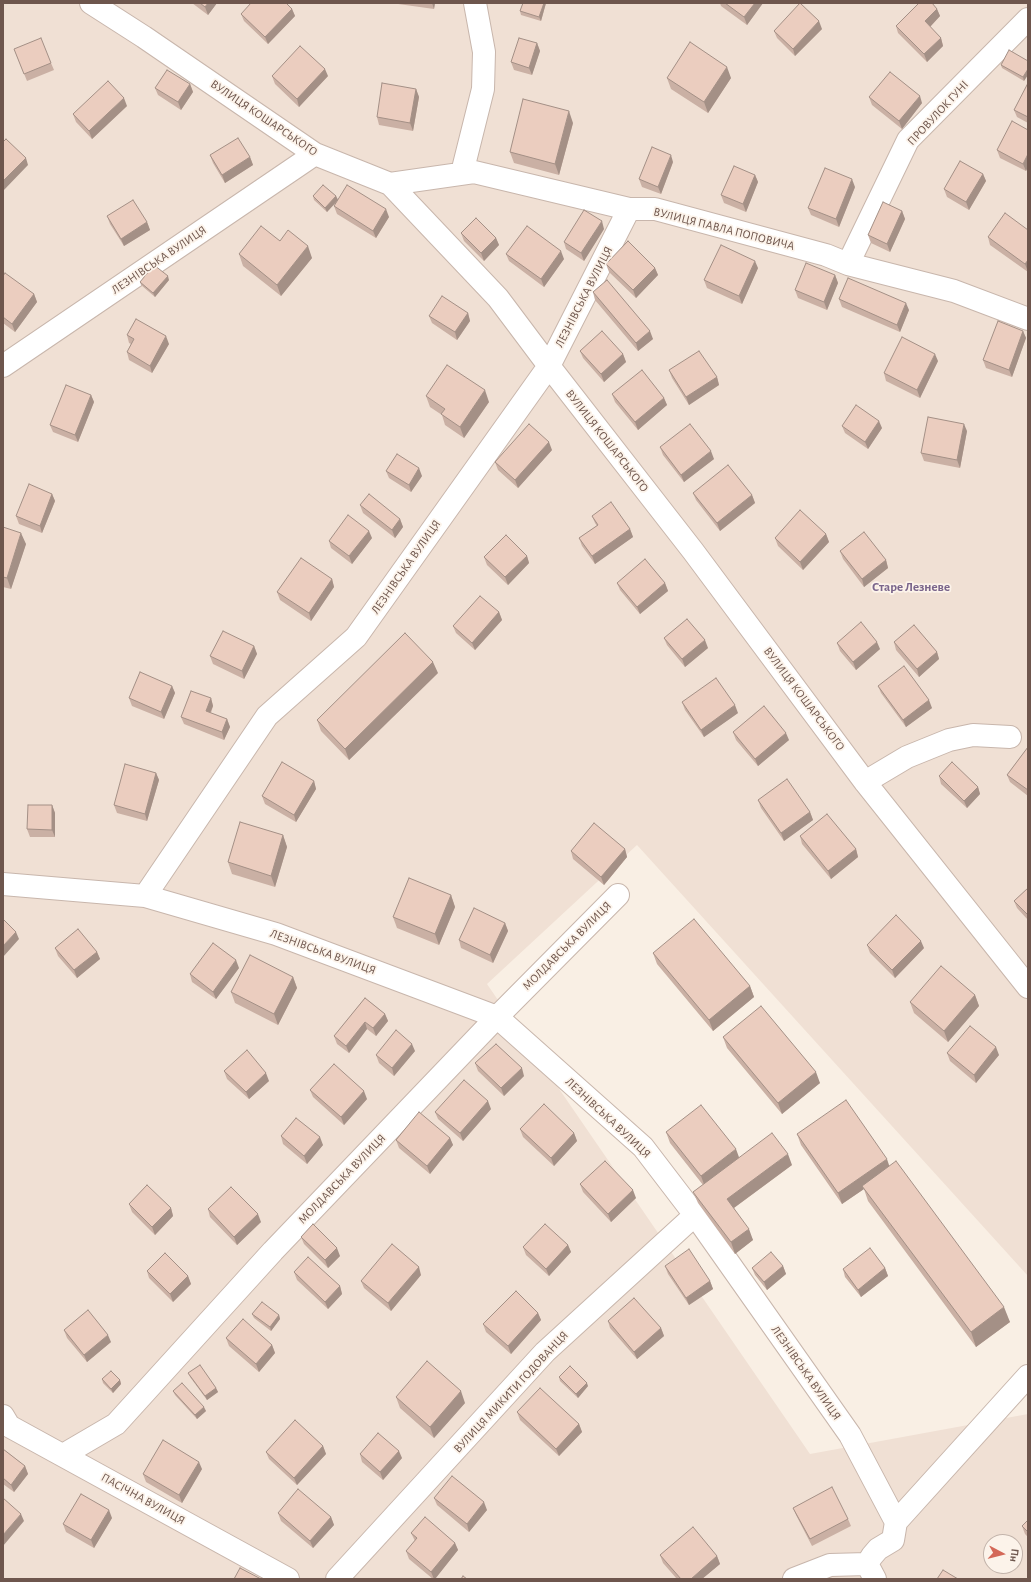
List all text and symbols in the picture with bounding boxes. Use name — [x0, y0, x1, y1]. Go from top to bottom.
street label: ВУЛИЦЯ КОШАРСЬКОГО — [208, 77, 320, 159]
street label: ПРОВУЛОК ГУНІ — [904, 78, 972, 148]
street label: ВУЛИЦЯ ПАВЛА ПОПОВИЧА — [652, 204, 796, 254]
street label: ЛЕЗНІВСЬКА ВУЛИЦЯ — [109, 223, 209, 297]
street label: ЛЕЗНІВСЬКА ВУЛИЦЯ — [552, 244, 616, 350]
street label: ВУЛИЦЯ КОШАРСЬКОГО — [562, 387, 652, 495]
street label: ЛЕЗНІВСЬКА ВУЛИЦЯ — [368, 517, 444, 617]
district label: Старе Лезневе — [872, 579, 950, 595]
street label: ВУЛИЦЯ КОШАРСЬКОГО — [760, 644, 848, 754]
street label: МОЛДАВСЬКА ВУЛИЦЯ — [520, 899, 614, 993]
street label: ЛЕЗНІВСЬКА ВУЛИЦЯ — [268, 926, 378, 978]
street label: ЛЕЗНІВСЬКА ВУЛИЦЯ — [562, 1075, 654, 1161]
street label: МОЛДАВСЬКА ВУЛИЦЯ — [295, 1131, 389, 1227]
street label: ЛЕЗНІВСЬКА ВУЛИЦЯ — [768, 1323, 844, 1423]
street label: ВУЛИЦЯ МИКИТИ ГОДОВАНЦЯ — [451, 1328, 571, 1456]
street label: ПАСІЧНА ВУЛИЦЯ — [99, 1470, 187, 1528]
north arrow — [983, 1534, 1023, 1574]
text: Пн — [1008, 1548, 1021, 1563]

